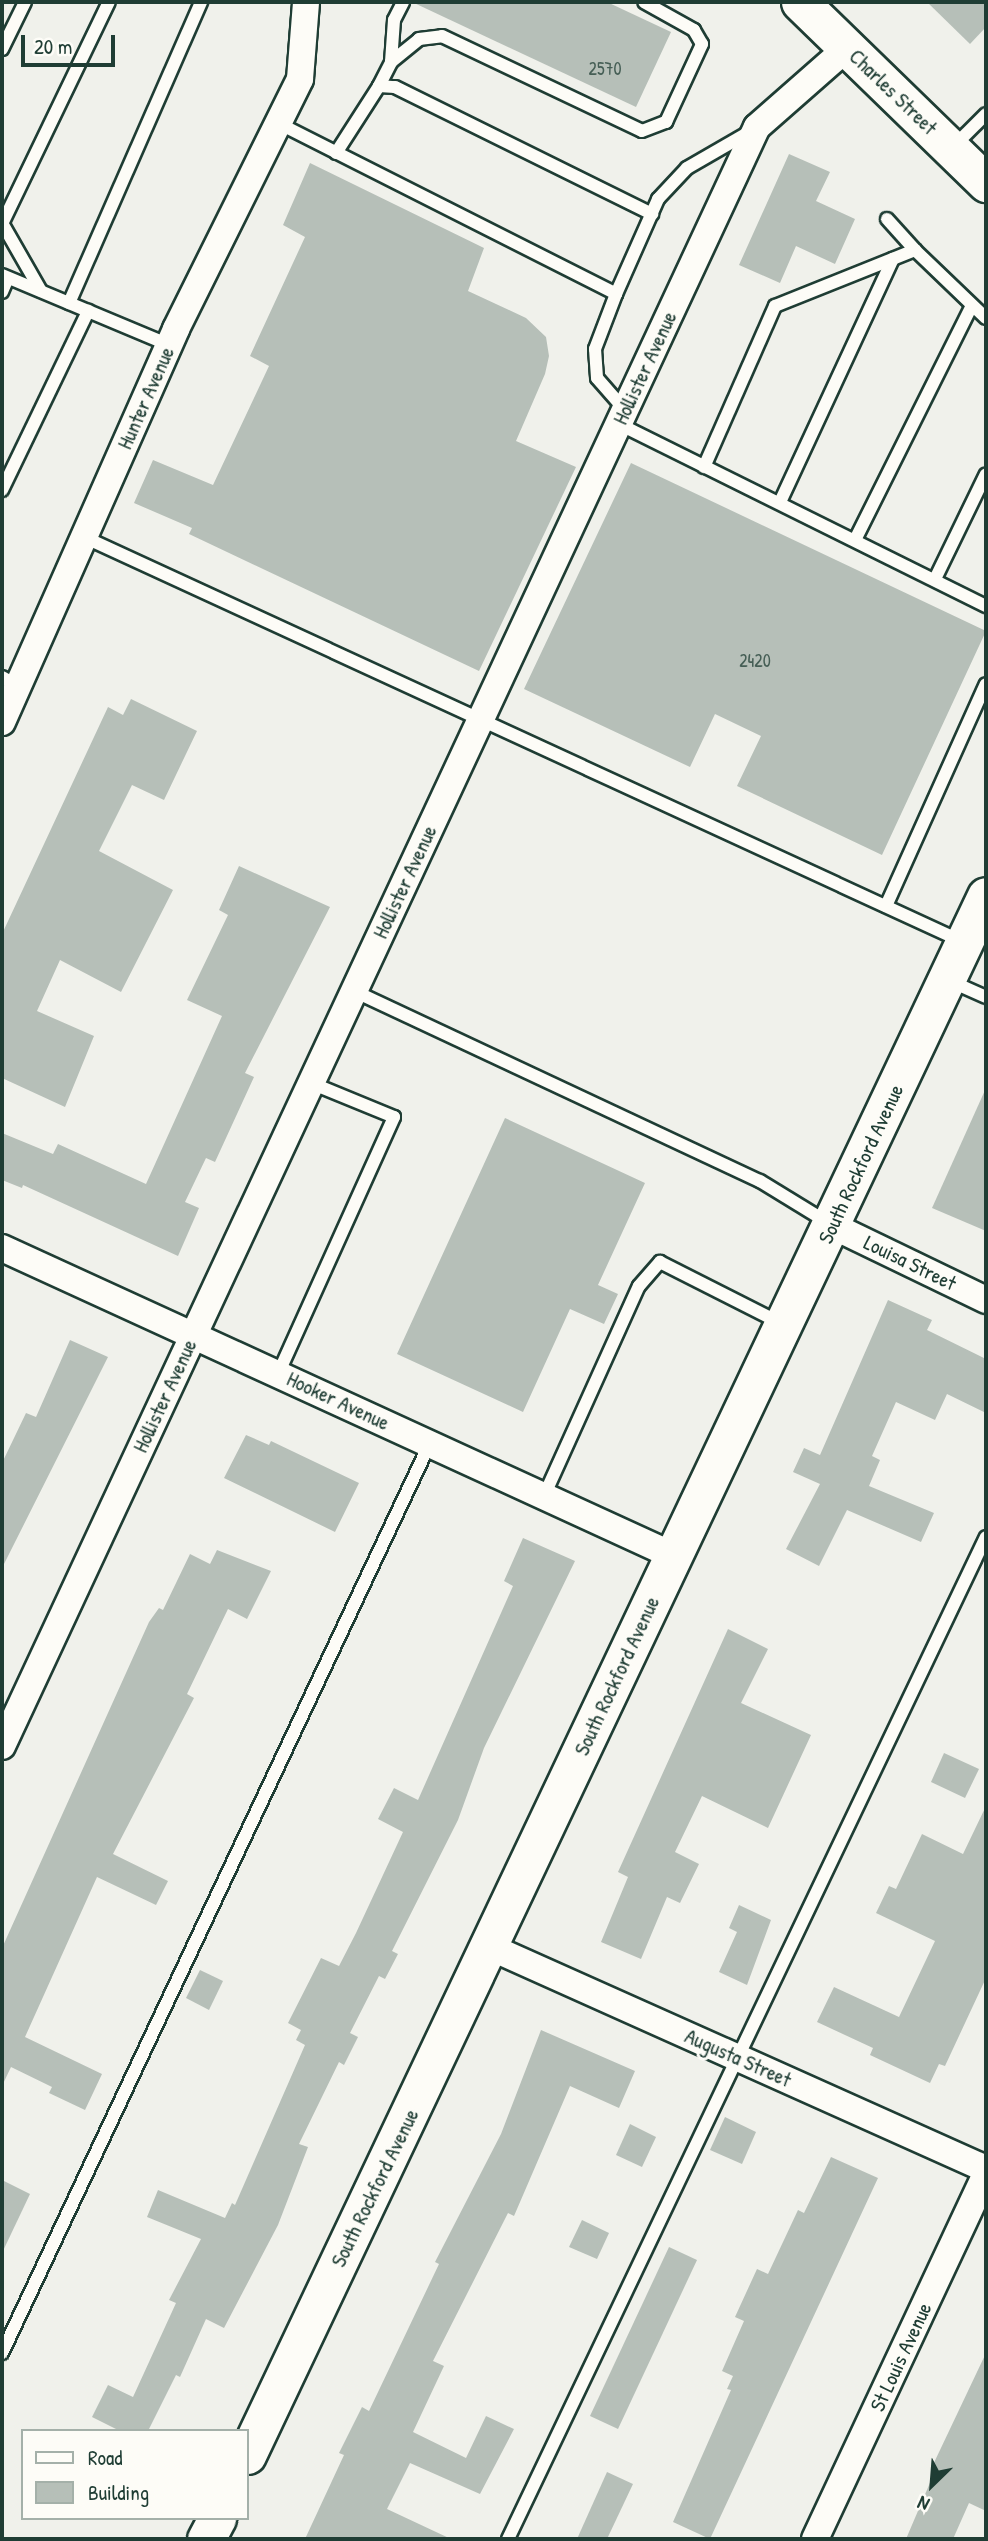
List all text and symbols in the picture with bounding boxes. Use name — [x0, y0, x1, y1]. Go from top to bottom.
scale bar — [24, 21, 119, 65]
text: 20 m — [34, 32, 72, 61]
street label: Charles Street — [844, 44, 942, 140]
house number: 2570 — [588, 58, 622, 80]
street label: Hollister Avenue — [608, 307, 682, 429]
street label: Hunter Avenue — [112, 343, 180, 453]
house number: 2420 — [739, 650, 771, 672]
street label: Hollister Avenue — [368, 821, 442, 943]
street label: South Rockford Avenue — [813, 1080, 909, 1248]
street label: Louisa Street — [860, 1230, 960, 1296]
street label: Hollister Avenue — [128, 1335, 202, 1457]
street label: Hooker Avenue — [283, 1366, 393, 1436]
street label: South Rockford Avenue — [569, 1592, 665, 1760]
street label: Augusta Street — [681, 2023, 795, 2093]
street label: South Rockford Avenue — [326, 2105, 424, 2271]
street label: St Louis Avenue — [865, 2299, 937, 2415]
legend — [21, 2429, 248, 2520]
text: Road — [88, 2443, 122, 2472]
north arrow — [897, 2450, 967, 2520]
text: Building — [88, 2478, 149, 2507]
text: N — [913, 2490, 933, 2518]

